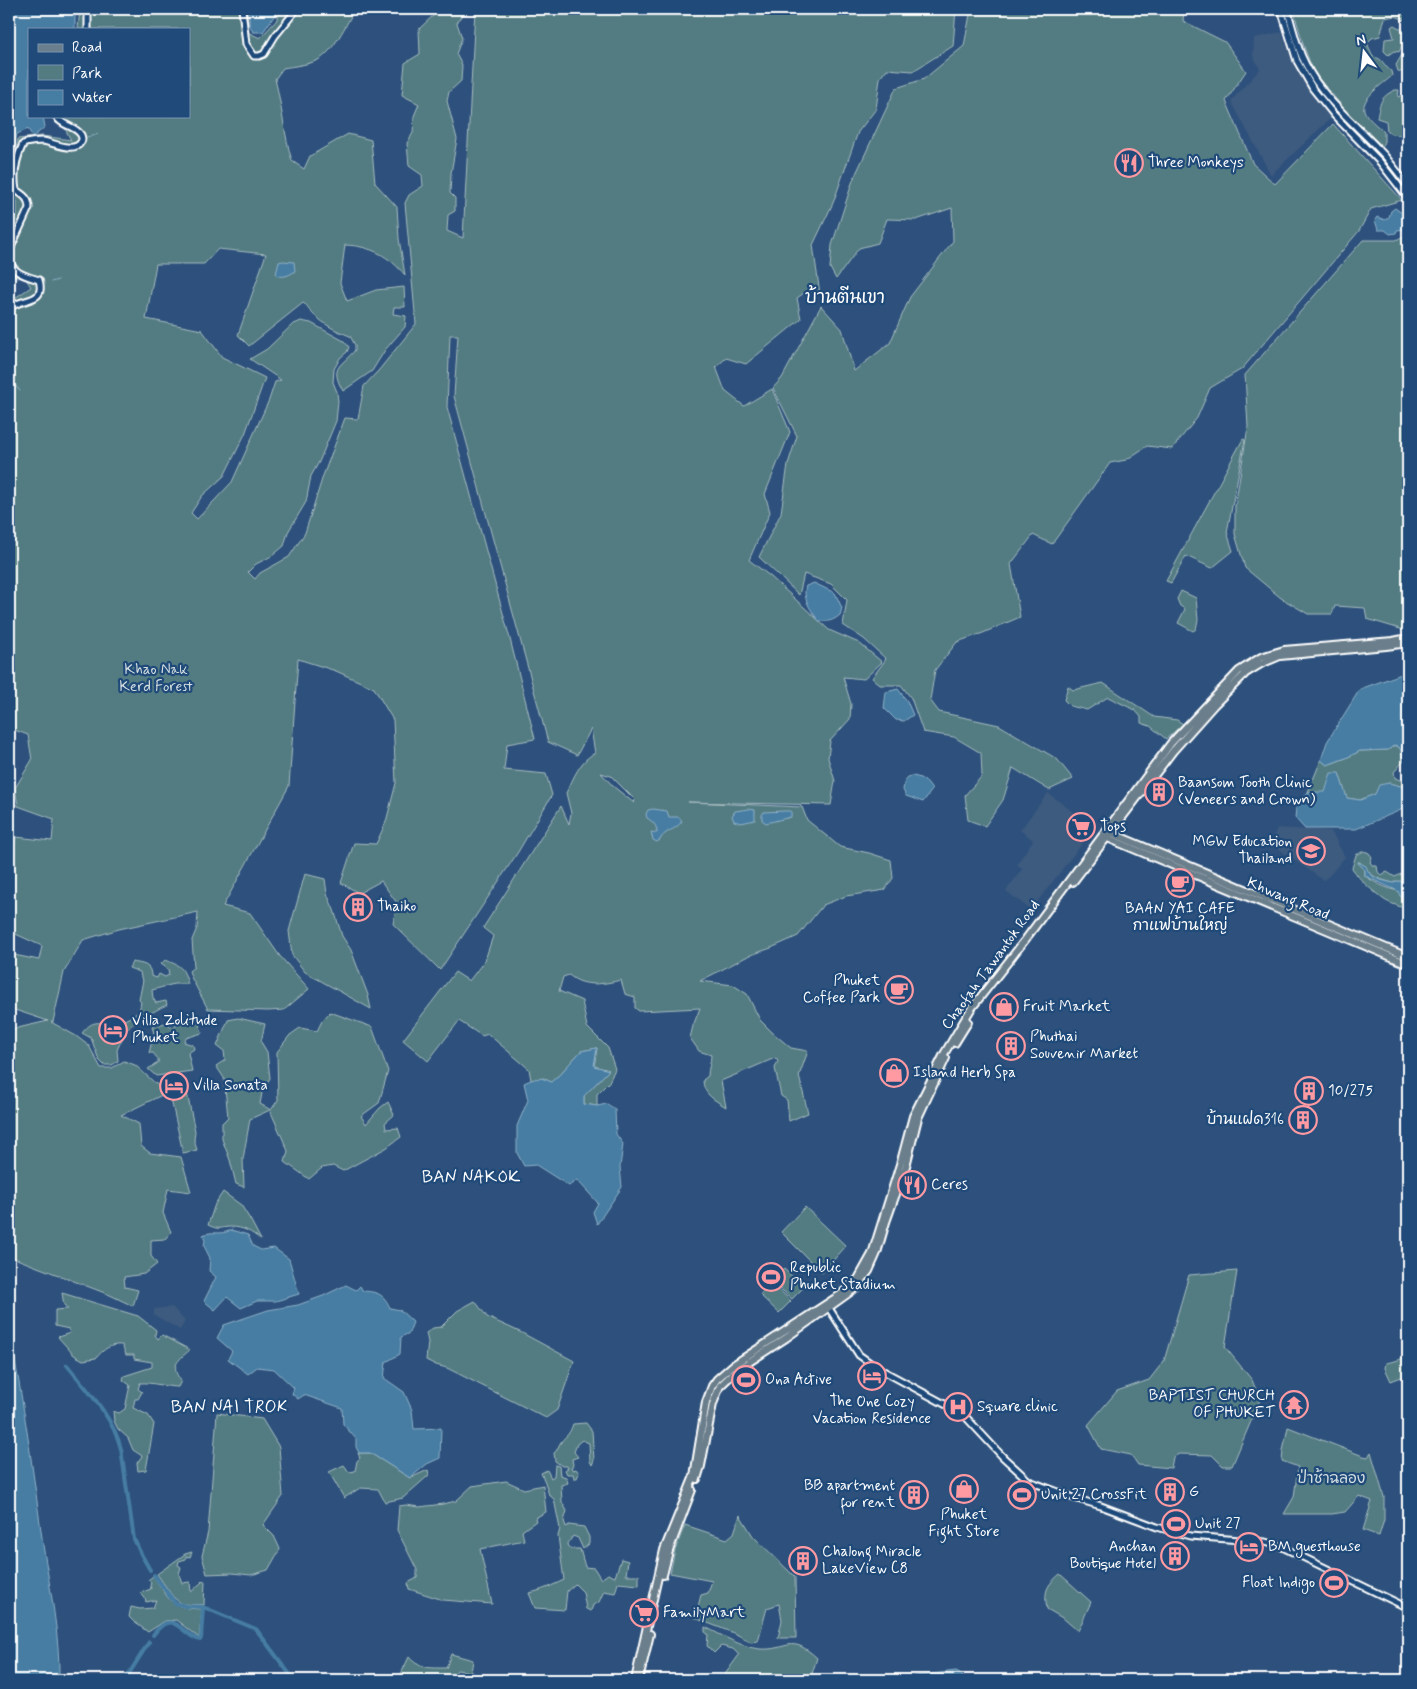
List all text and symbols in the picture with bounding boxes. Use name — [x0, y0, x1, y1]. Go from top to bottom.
legend — [28, 28, 190, 118]
north arrow — [1340, 28, 1390, 78]
text: N — [1354, 31, 1368, 50]
text: Road — [72, 38, 102, 58]
text: Park — [72, 64, 102, 84]
text: Water — [72, 88, 112, 108]
restaurant icon: Three Monkeys — [1114, 148, 1144, 178]
place label: Three Monkeys — [1148, 153, 1244, 173]
district label: บ้านตีนเขา — [805, 285, 885, 310]
park label: Khao Nak Kerd Forest — [119, 660, 193, 697]
place label: Baansom Tooth Clinic (Veneers and Crown) — [1178, 773, 1316, 810]
building icon: Baansom Tooth Clinic (Veneers and Crown) — [1144, 777, 1174, 807]
supermarket icon: Tops — [1066, 812, 1096, 842]
place label: Tops — [1100, 817, 1126, 837]
place label: MGW Education Thailand — [1192, 832, 1292, 869]
school or university icon: MGW Education Thailand — [1296, 836, 1326, 866]
cafe icon: BAAN YAI CAFE กาแฟบ้านใหญ่ — [1165, 868, 1195, 898]
street label: Khwang Road — [1243, 873, 1332, 926]
building icon: Thaiko — [343, 892, 373, 922]
street label: Chaofah Tawantok Road — [937, 896, 1045, 1034]
place label: Thaiko — [377, 897, 417, 917]
place label: BAAN YAI CAFE กาแฟบ้านใหญ่ — [1125, 899, 1235, 936]
place label: Phuket Coffee Park — [803, 971, 880, 1008]
cafe icon: Phuket Coffee Park — [884, 975, 914, 1005]
shop icon: Fruit Market — [989, 992, 1019, 1022]
place label: Fruit Market — [1023, 997, 1111, 1017]
place label: Villa Zolitude Phuket — [132, 1011, 218, 1048]
hotel icon: Villa Zolitude Phuket — [98, 1015, 128, 1045]
place label: Phuthai Souvenir Market — [1030, 1027, 1138, 1064]
building icon: Phuthai Souvenir Market — [996, 1031, 1026, 1061]
shop icon: Island Herb Spa — [879, 1058, 909, 1088]
place label: Island Herb Spa — [913, 1063, 1016, 1083]
hotel icon: Villa Sonata — [159, 1071, 189, 1101]
place label: Villa Sonata — [193, 1076, 268, 1096]
building icon: 10/275 — [1294, 1076, 1324, 1106]
place label: 10/275 — [1328, 1081, 1373, 1101]
building icon: บ้านแฝด316 — [1288, 1105, 1318, 1135]
place label: บ้านแฝด316 — [1206, 1109, 1284, 1130]
district label: BAN NAKOK — [422, 1165, 520, 1189]
restaurant icon: Ceres — [897, 1170, 927, 1200]
place label: Ceres — [931, 1175, 968, 1195]
place label: Republic Phuket Stadium — [790, 1258, 896, 1295]
sports icon: Republic Phuket Stadium — [756, 1262, 786, 1292]
hotel icon: The One Cozy Vacation Residence — [857, 1361, 887, 1391]
sports icon: Ona Active — [731, 1365, 761, 1395]
place label: Ona Active — [765, 1370, 832, 1390]
place label: BAPTIST CHURCH OF PHUKET — [1149, 1386, 1276, 1423]
temple icon: BAPTIST CHURCH OF PHUKET — [1279, 1390, 1309, 1420]
place label: The One Cozy Vacation Residence — [813, 1392, 931, 1429]
hospital icon: Square clinic — [943, 1392, 973, 1422]
district label: BAN NAI TROK — [171, 1395, 287, 1419]
place label: Square clinic — [977, 1397, 1058, 1417]
park label: ป่าช้าฉลอง — [1297, 1468, 1365, 1489]
shop icon: Phuket Fight Store — [949, 1474, 979, 1504]
place label: BB apartment for rent — [804, 1476, 895, 1515]
building icon: G — [1155, 1477, 1185, 1507]
building icon: BB apartment for rent — [899, 1480, 929, 1510]
sports icon: Unit 27 CrossFit — [1007, 1480, 1037, 1510]
place label: G — [1189, 1482, 1199, 1502]
place label: Unit 27 CrossFit — [1041, 1485, 1147, 1505]
place label: Phuket Fight Store — [928, 1505, 1000, 1543]
sports icon: Unit 27 — [1161, 1509, 1191, 1539]
place label: Unit 27 — [1195, 1514, 1241, 1534]
hotel icon: BM guesthouse — [1234, 1532, 1264, 1562]
place label: Anchan Boutique Hotel — [1070, 1537, 1156, 1574]
place label: BM guesthouse — [1268, 1537, 1361, 1558]
building icon: Anchan Boutique Hotel — [1160, 1541, 1190, 1571]
place label: Chalong Miracle LakeView C8 — [822, 1542, 922, 1579]
building icon: Chalong Miracle LakeView C8 — [788, 1546, 818, 1576]
sports icon: Float Indigo — [1319, 1568, 1349, 1598]
place label: Float Indigo — [1242, 1573, 1315, 1594]
supermarket icon: FamilyMart — [629, 1598, 659, 1628]
place label: FamilyMart — [663, 1603, 745, 1623]

